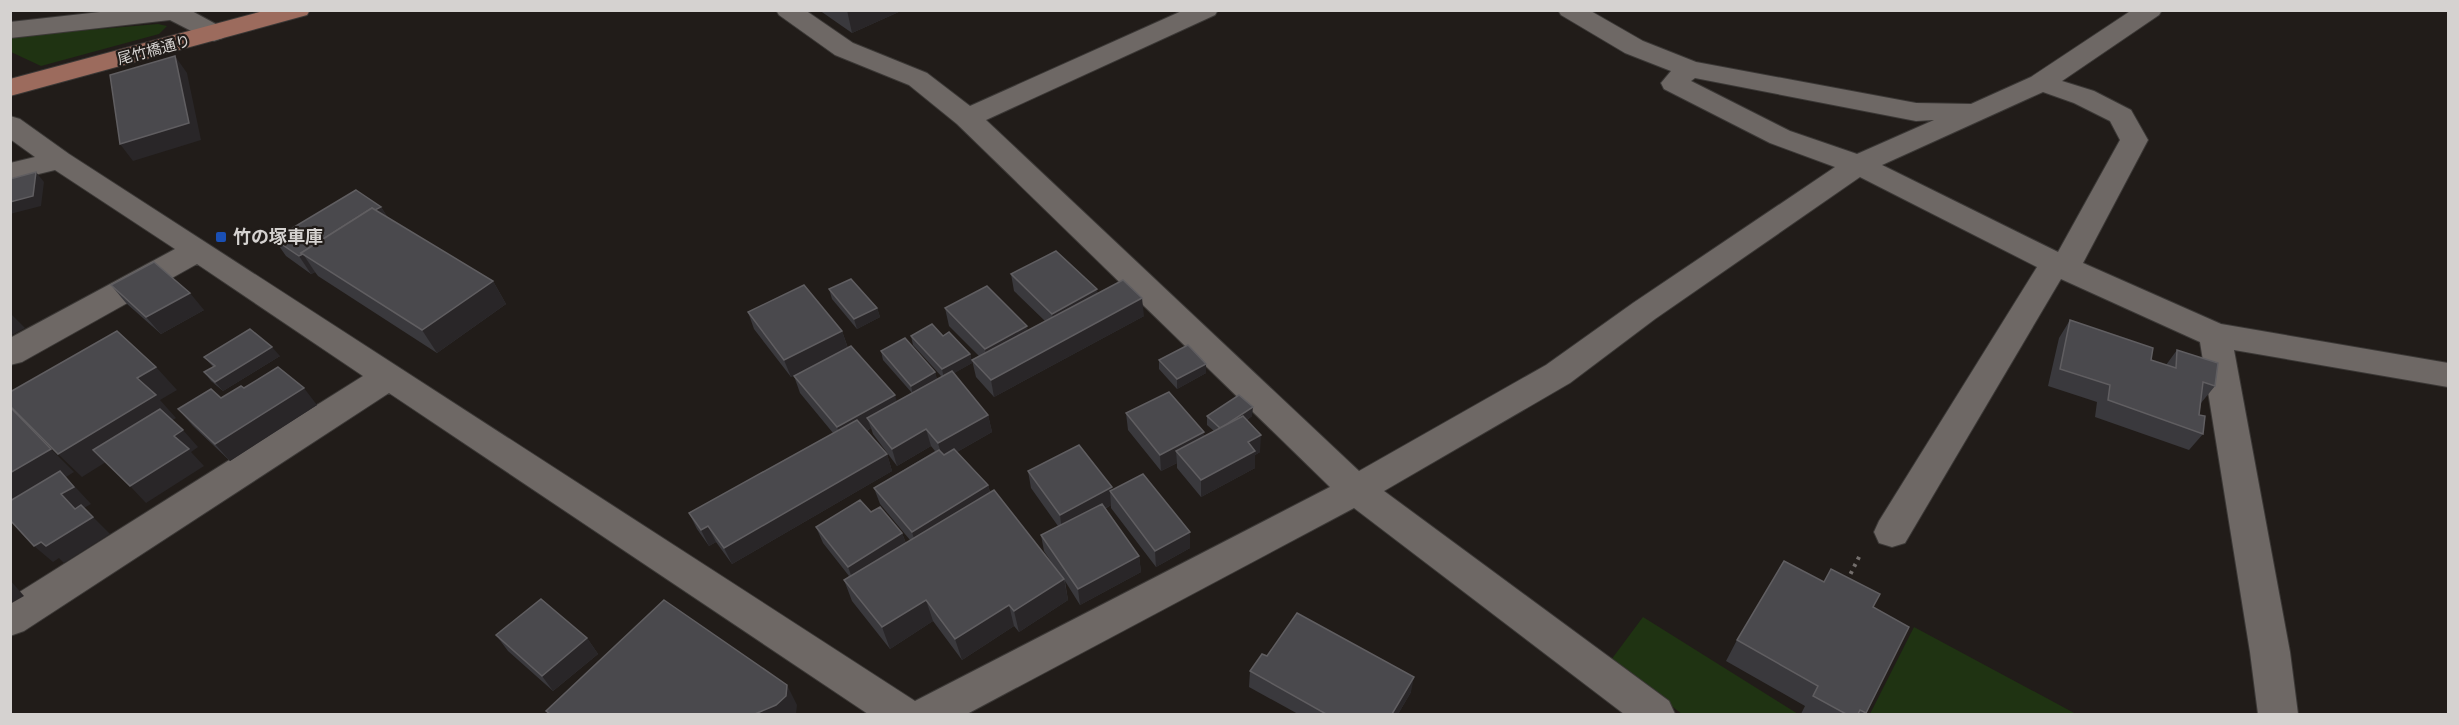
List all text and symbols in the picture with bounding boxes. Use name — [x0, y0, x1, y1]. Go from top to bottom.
street label: 尾竹橋通り — [115, 32, 193, 68]
place label: 竹の塚車庫 — [233, 226, 323, 248]
marker: 竹の塚車庫 — [214, 230, 228, 244]

